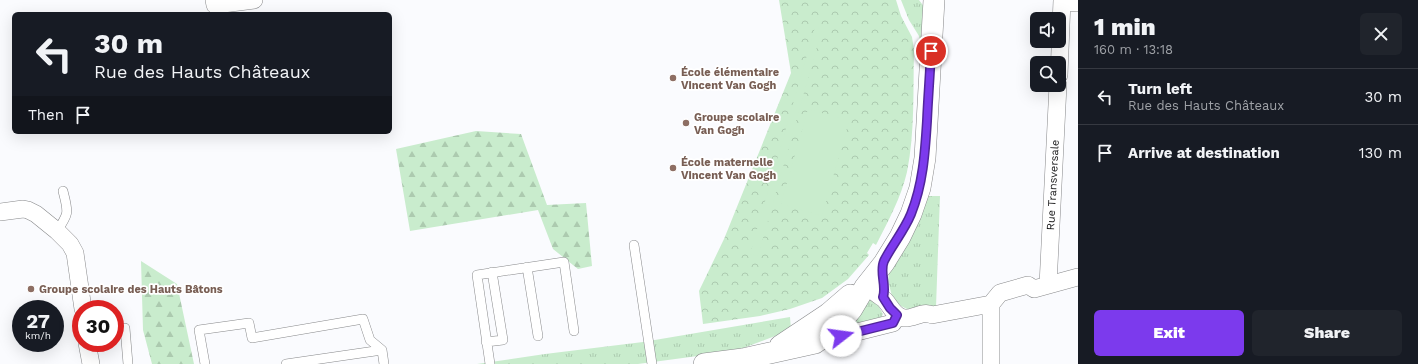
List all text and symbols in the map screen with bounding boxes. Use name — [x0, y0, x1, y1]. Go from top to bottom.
map controls — [1030, 12, 1066, 92]
button: sound — [1030, 12, 1066, 48]
text: 1 min — [1094, 13, 1156, 41]
button: close — [1360, 13, 1402, 55]
text: 30 m — [94, 27, 163, 60]
icon: left — [28, 28, 80, 80]
pin — [914, 34, 948, 68]
icon: arrive — [920, 40, 942, 62]
text: 160 m · 13:18 — [1094, 42, 1173, 57]
button: search — [1030, 56, 1066, 92]
text: Rue des Hauts Châteaux — [94, 61, 310, 82]
place label: École élémentaire Vincent Van Gogh — [681, 66, 779, 92]
marker: École élémentaire Vincent Van Gogh — [668, 73, 678, 83]
text: Turn left — [1128, 80, 1192, 98]
icon: left — [1094, 86, 1116, 108]
text: 30 m — [1365, 88, 1402, 106]
text: Rue des Hauts Châteaux — [1128, 98, 1284, 113]
icon: arrive — [72, 104, 94, 126]
text: Then — [28, 106, 64, 124]
place label: Groupe scolaire Van Gogh — [694, 111, 779, 137]
marker: Groupe scolaire Van Gogh — [681, 118, 691, 128]
street label: Rue Transversale — [1044, 139, 1062, 231]
icon: arrive — [1094, 142, 1116, 164]
text: Arrive at destination — [1128, 144, 1280, 162]
text: 130 m — [1359, 144, 1402, 162]
place label: École maternelle Vincent Van Gogh — [681, 156, 776, 182]
marker: École maternelle Vincent Van Gogh — [668, 163, 678, 173]
place label: Groupe scolaire des Hauts Bâtons — [39, 283, 223, 296]
marker: Groupe scolaire des Hauts Bâtons — [26, 284, 36, 294]
speed limit sign: 30 — [72, 300, 124, 352]
text: 27 — [26, 309, 50, 333]
button: Exit — [1094, 310, 1244, 356]
button: Share — [1252, 310, 1402, 356]
position arrow — [820, 315, 862, 357]
text: km/h — [25, 330, 51, 341]

